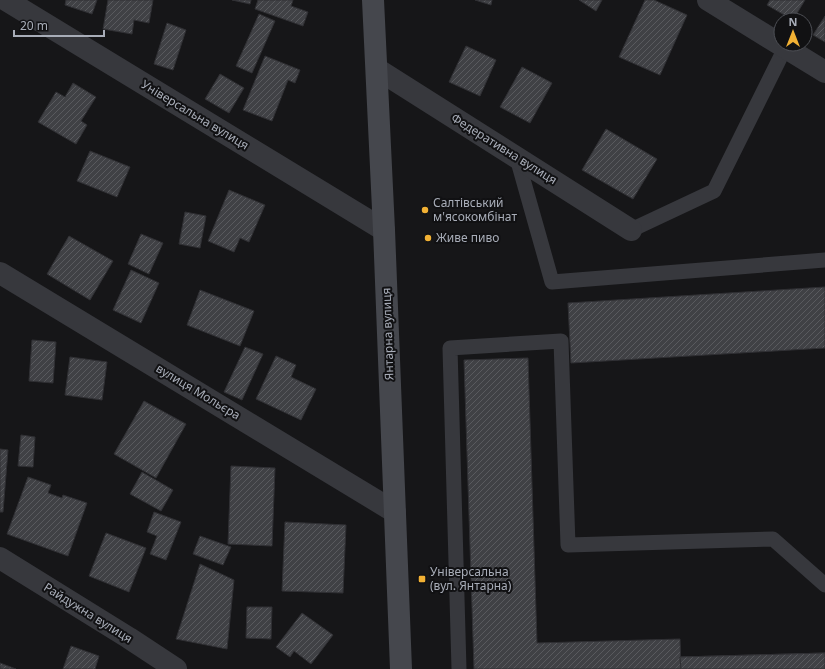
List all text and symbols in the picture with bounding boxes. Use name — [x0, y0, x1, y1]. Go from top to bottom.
scale bar — [14, 12, 104, 38]
north arrow — [773, 12, 813, 52]
text: N — [789, 14, 797, 29]
text: 20 m — [20, 17, 48, 34]
street label: Універсальна вулиця — [138, 76, 252, 153]
street label: Федеративна вулиця — [448, 109, 560, 188]
place label: Салтівський м'ясокомбінат — [433, 194, 517, 225]
marker: Салтівський м'ясокомбінат — [420, 205, 430, 215]
place label: Живе пиво — [436, 229, 499, 246]
marker: Живе пиво — [423, 233, 433, 243]
street label: Янтарна вулиця — [377, 287, 398, 381]
street label: вулиця Мольєра — [153, 360, 244, 423]
place label: Універсальна (вул. Янтарна) — [430, 563, 512, 594]
marker: Універсальна (вул. Янтарна) — [417, 574, 427, 584]
street label: Райдужна вулиця — [41, 578, 136, 647]

